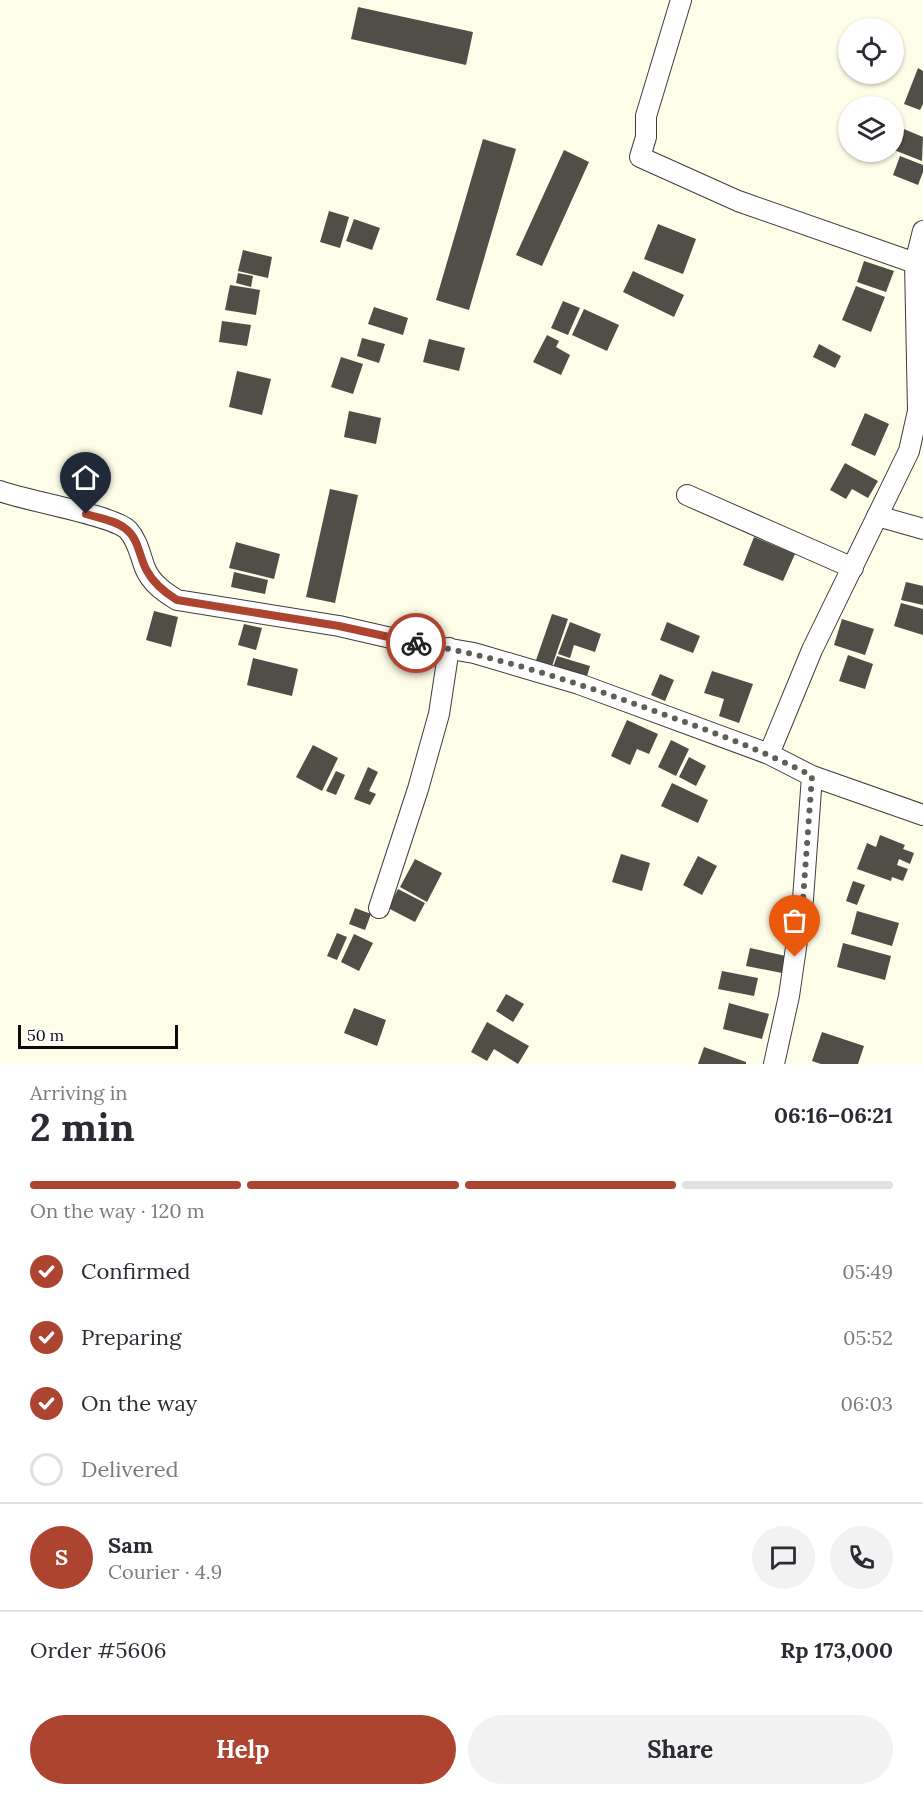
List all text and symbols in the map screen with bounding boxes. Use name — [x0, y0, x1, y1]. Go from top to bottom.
map controls — [838, 18, 904, 162]
button: locate — [838, 18, 904, 84]
button: layers — [838, 96, 904, 162]
pin — [60, 452, 111, 514]
icon: home — [69, 461, 102, 494]
courier — [386, 613, 446, 673]
icon: bike — [400, 627, 433, 660]
pin — [769, 895, 820, 957]
icon: bag — [778, 904, 811, 937]
scale bar — [18, 1022, 178, 1050]
text: 50 m — [27, 1025, 64, 1045]
text: Arriving in — [30, 1080, 127, 1105]
text: 06:16–06:21 — [774, 1101, 893, 1129]
text: 2 min — [30, 1102, 135, 1152]
text: On the way · 120 m — [30, 1198, 205, 1223]
icon: check — [30, 1255, 63, 1288]
text: Confirmed — [81, 1257, 190, 1285]
text: 05:49 — [842, 1259, 893, 1284]
icon: check — [30, 1321, 63, 1354]
text: Preparing — [81, 1323, 181, 1351]
text: 05:52 — [843, 1325, 893, 1350]
icon: check — [30, 1387, 63, 1420]
text: On the way — [81, 1389, 197, 1417]
text: 06:03 — [840, 1391, 893, 1416]
text: Delivered — [81, 1455, 179, 1483]
button: chat — [752, 1526, 815, 1589]
button: phone — [830, 1526, 893, 1589]
text: Sam — [108, 1531, 153, 1559]
text: S — [55, 1543, 68, 1571]
text: Courier · 4.9 — [108, 1559, 222, 1584]
text: Order #5606 — [30, 1636, 167, 1664]
text: Rp 173,000 — [780, 1636, 893, 1664]
button: Help — [30, 1715, 456, 1784]
button: Share — [468, 1715, 893, 1784]

